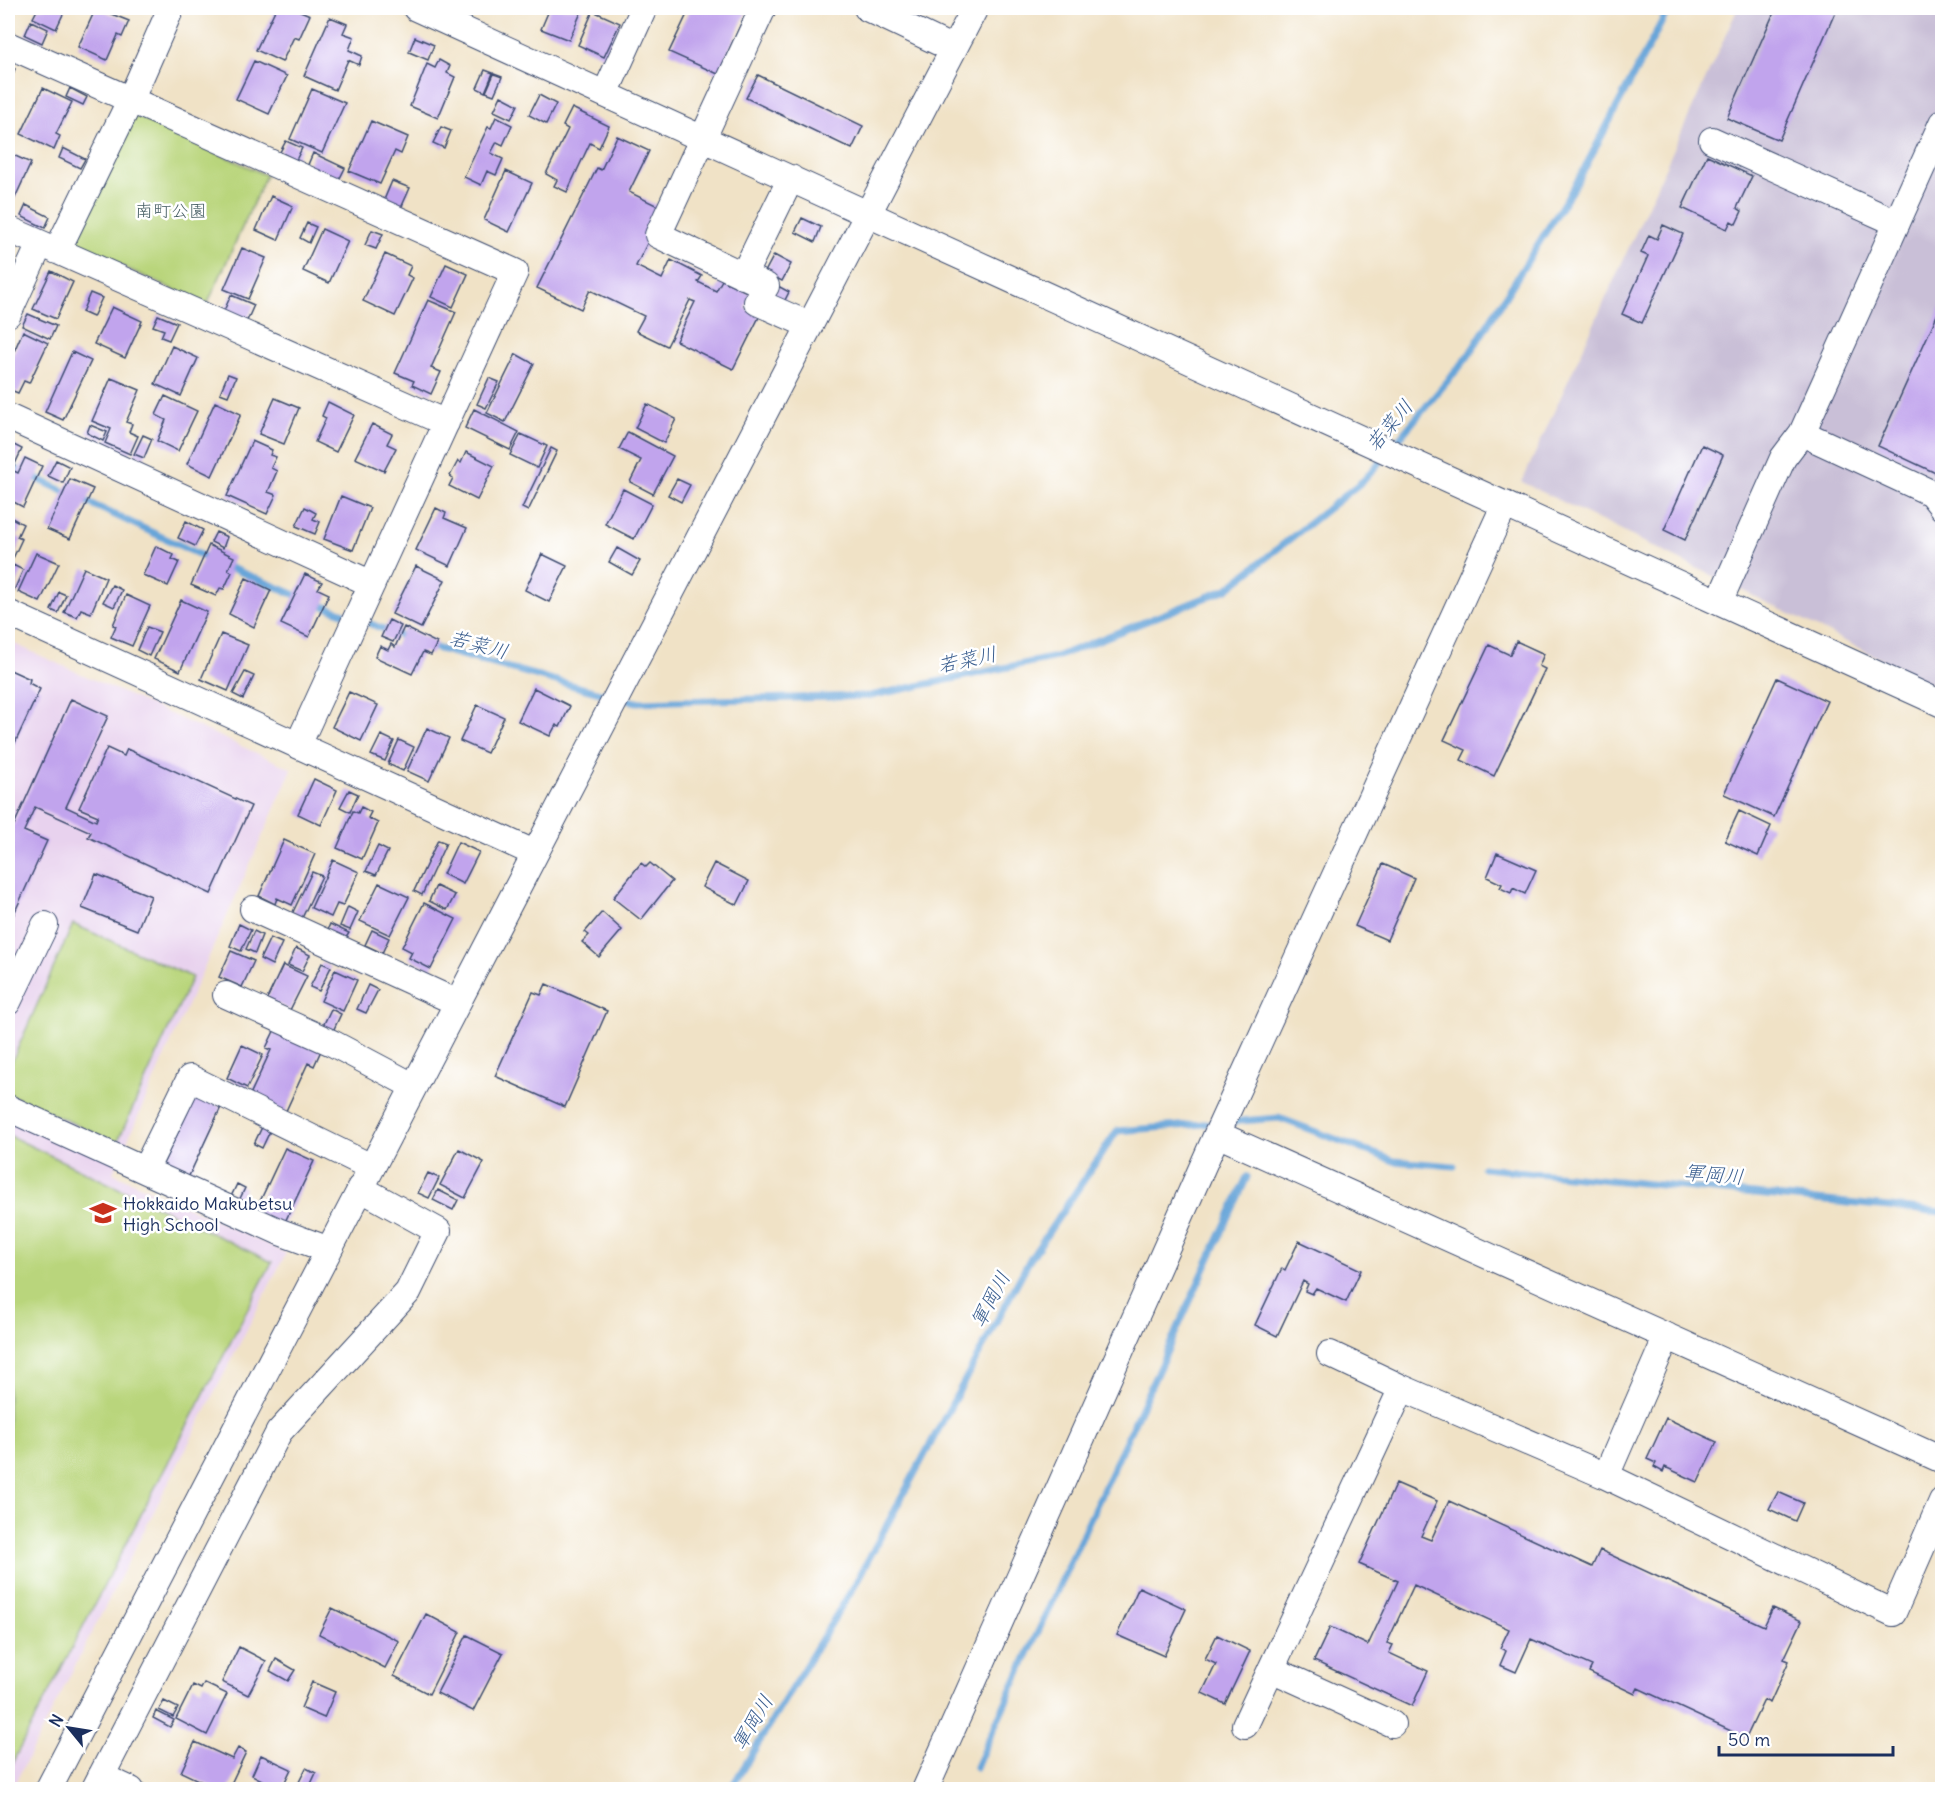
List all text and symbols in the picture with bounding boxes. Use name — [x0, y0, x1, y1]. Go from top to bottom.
park label: 南町公園 — [135, 199, 207, 222]
water label: 若菜川 — [1360, 394, 1418, 456]
water label: 若菜川 — [447, 624, 511, 664]
water label: 若菜川 — [935, 641, 999, 677]
water label: 軍岡川 — [1683, 1159, 1745, 1189]
place label: Hokkaido Makubetsu High School — [123, 1192, 292, 1236]
school or university icon: Hokkaido Makubetsu High School — [88, 1198, 118, 1228]
water label: 軍岡川 — [965, 1267, 1015, 1331]
water label: 軍岡川 — [726, 1690, 778, 1754]
north arrow — [39, 1698, 99, 1758]
text: N — [45, 1711, 67, 1730]
scale bar — [1719, 1719, 1893, 1757]
text: 50 m — [1728, 1728, 1770, 1751]

